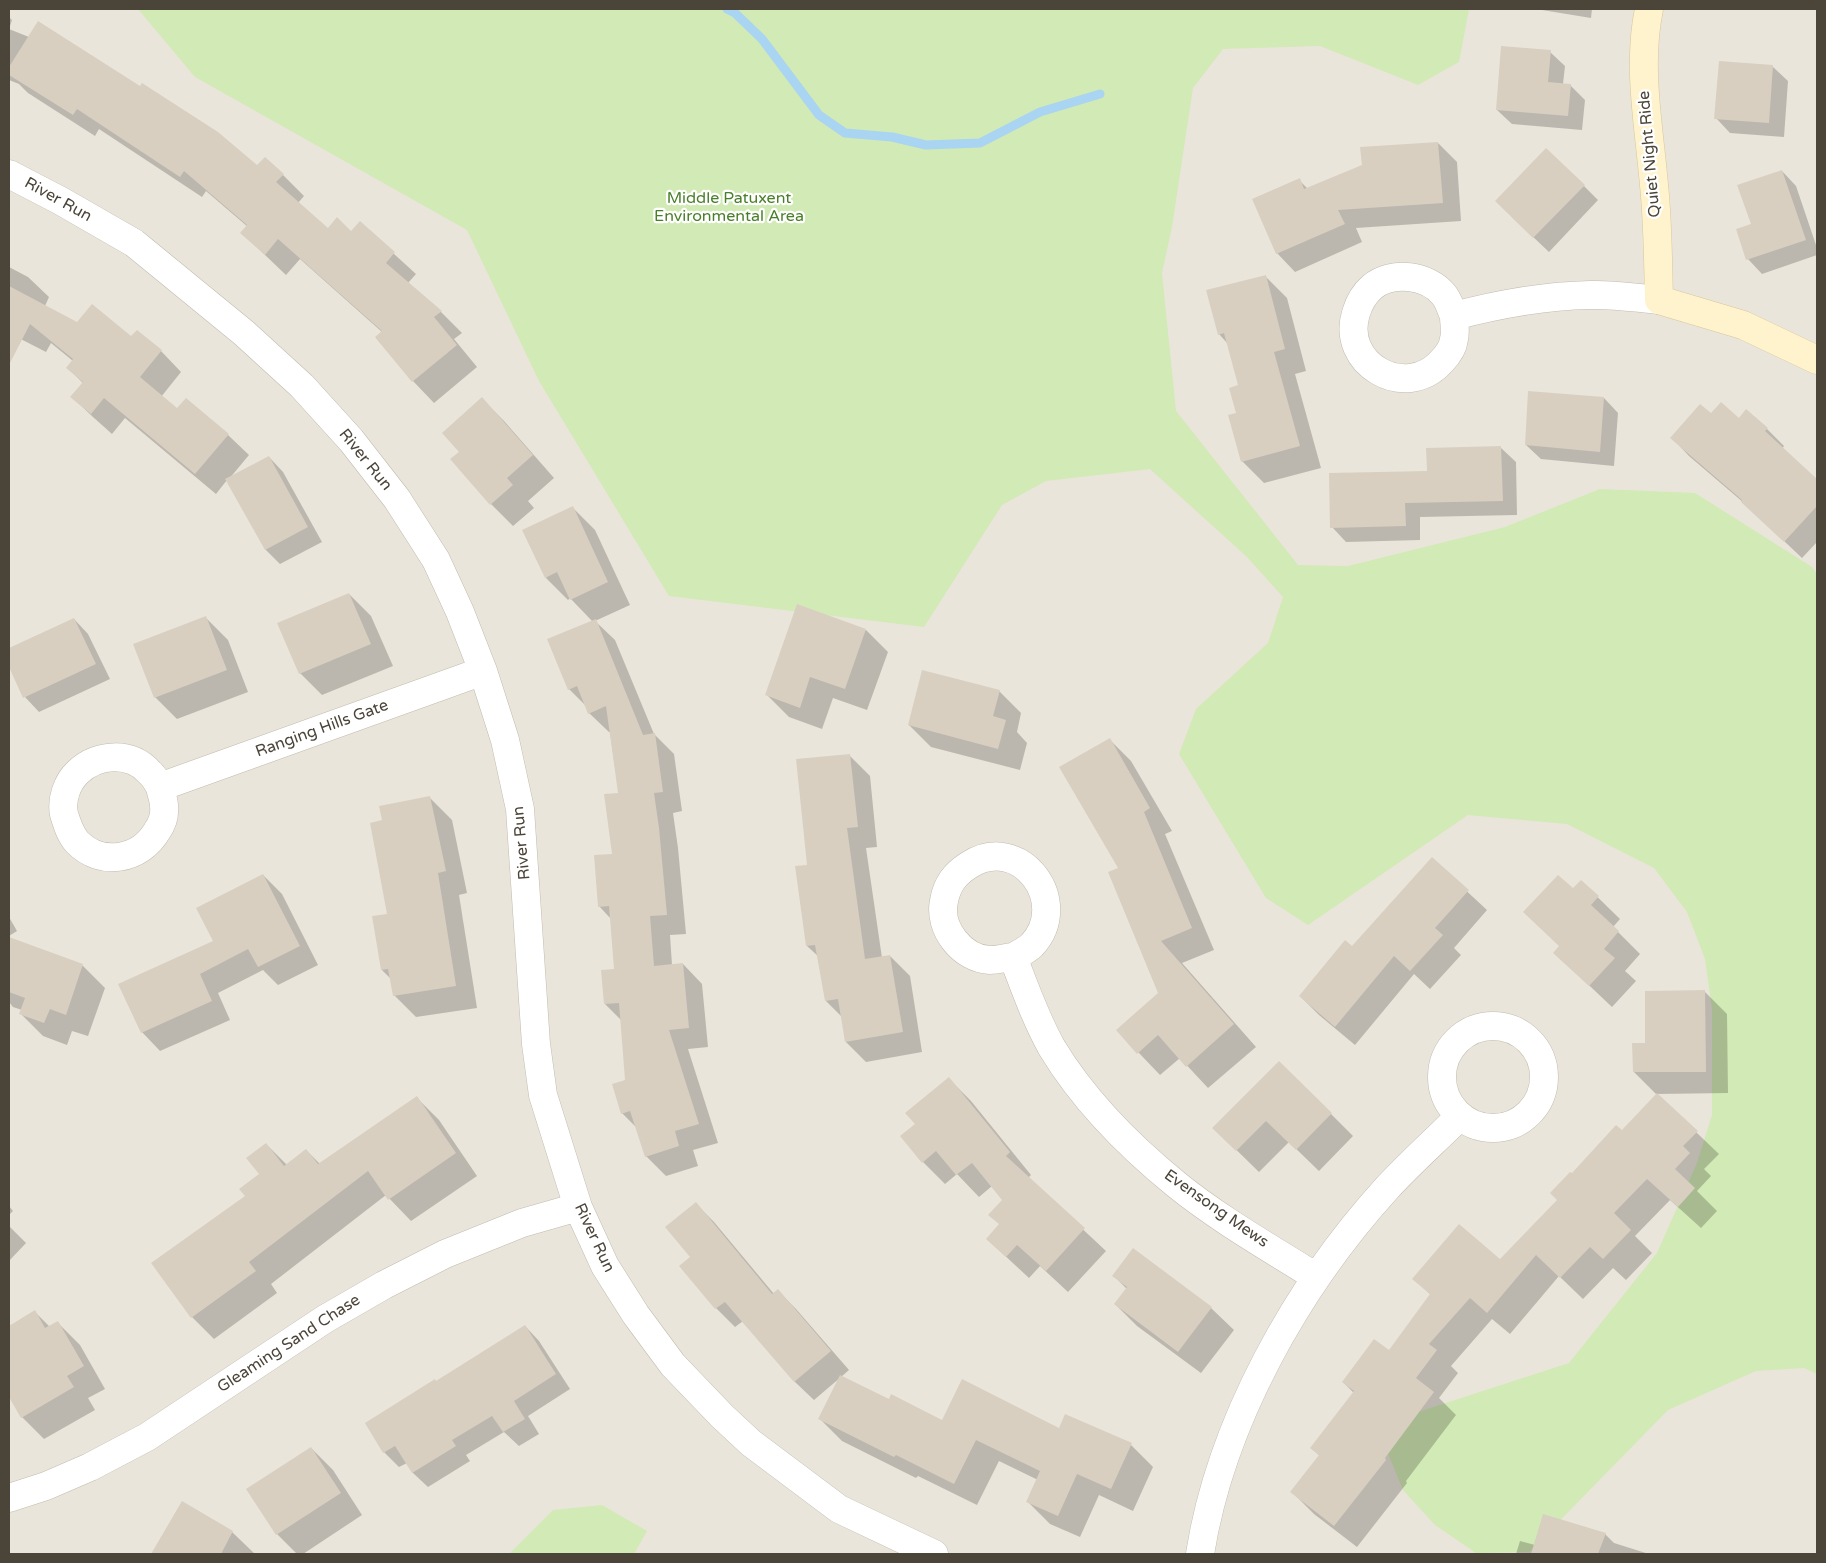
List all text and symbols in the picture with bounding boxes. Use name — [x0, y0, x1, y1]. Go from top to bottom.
street label: Quiet Night Ride — [1635, 90, 1665, 218]
street label: River Run — [21, 174, 95, 226]
park label: Middle Patuxent Environmental Area — [654, 189, 804, 227]
street label: River Run — [334, 425, 396, 495]
street label: Ranging Hills Gate — [253, 696, 391, 762]
street label: River Run — [509, 805, 535, 881]
street label: Evensong Mews — [1160, 1166, 1272, 1252]
street label: River Run — [570, 1200, 618, 1276]
street label: Gleaming Sand Chase — [214, 1291, 364, 1397]

